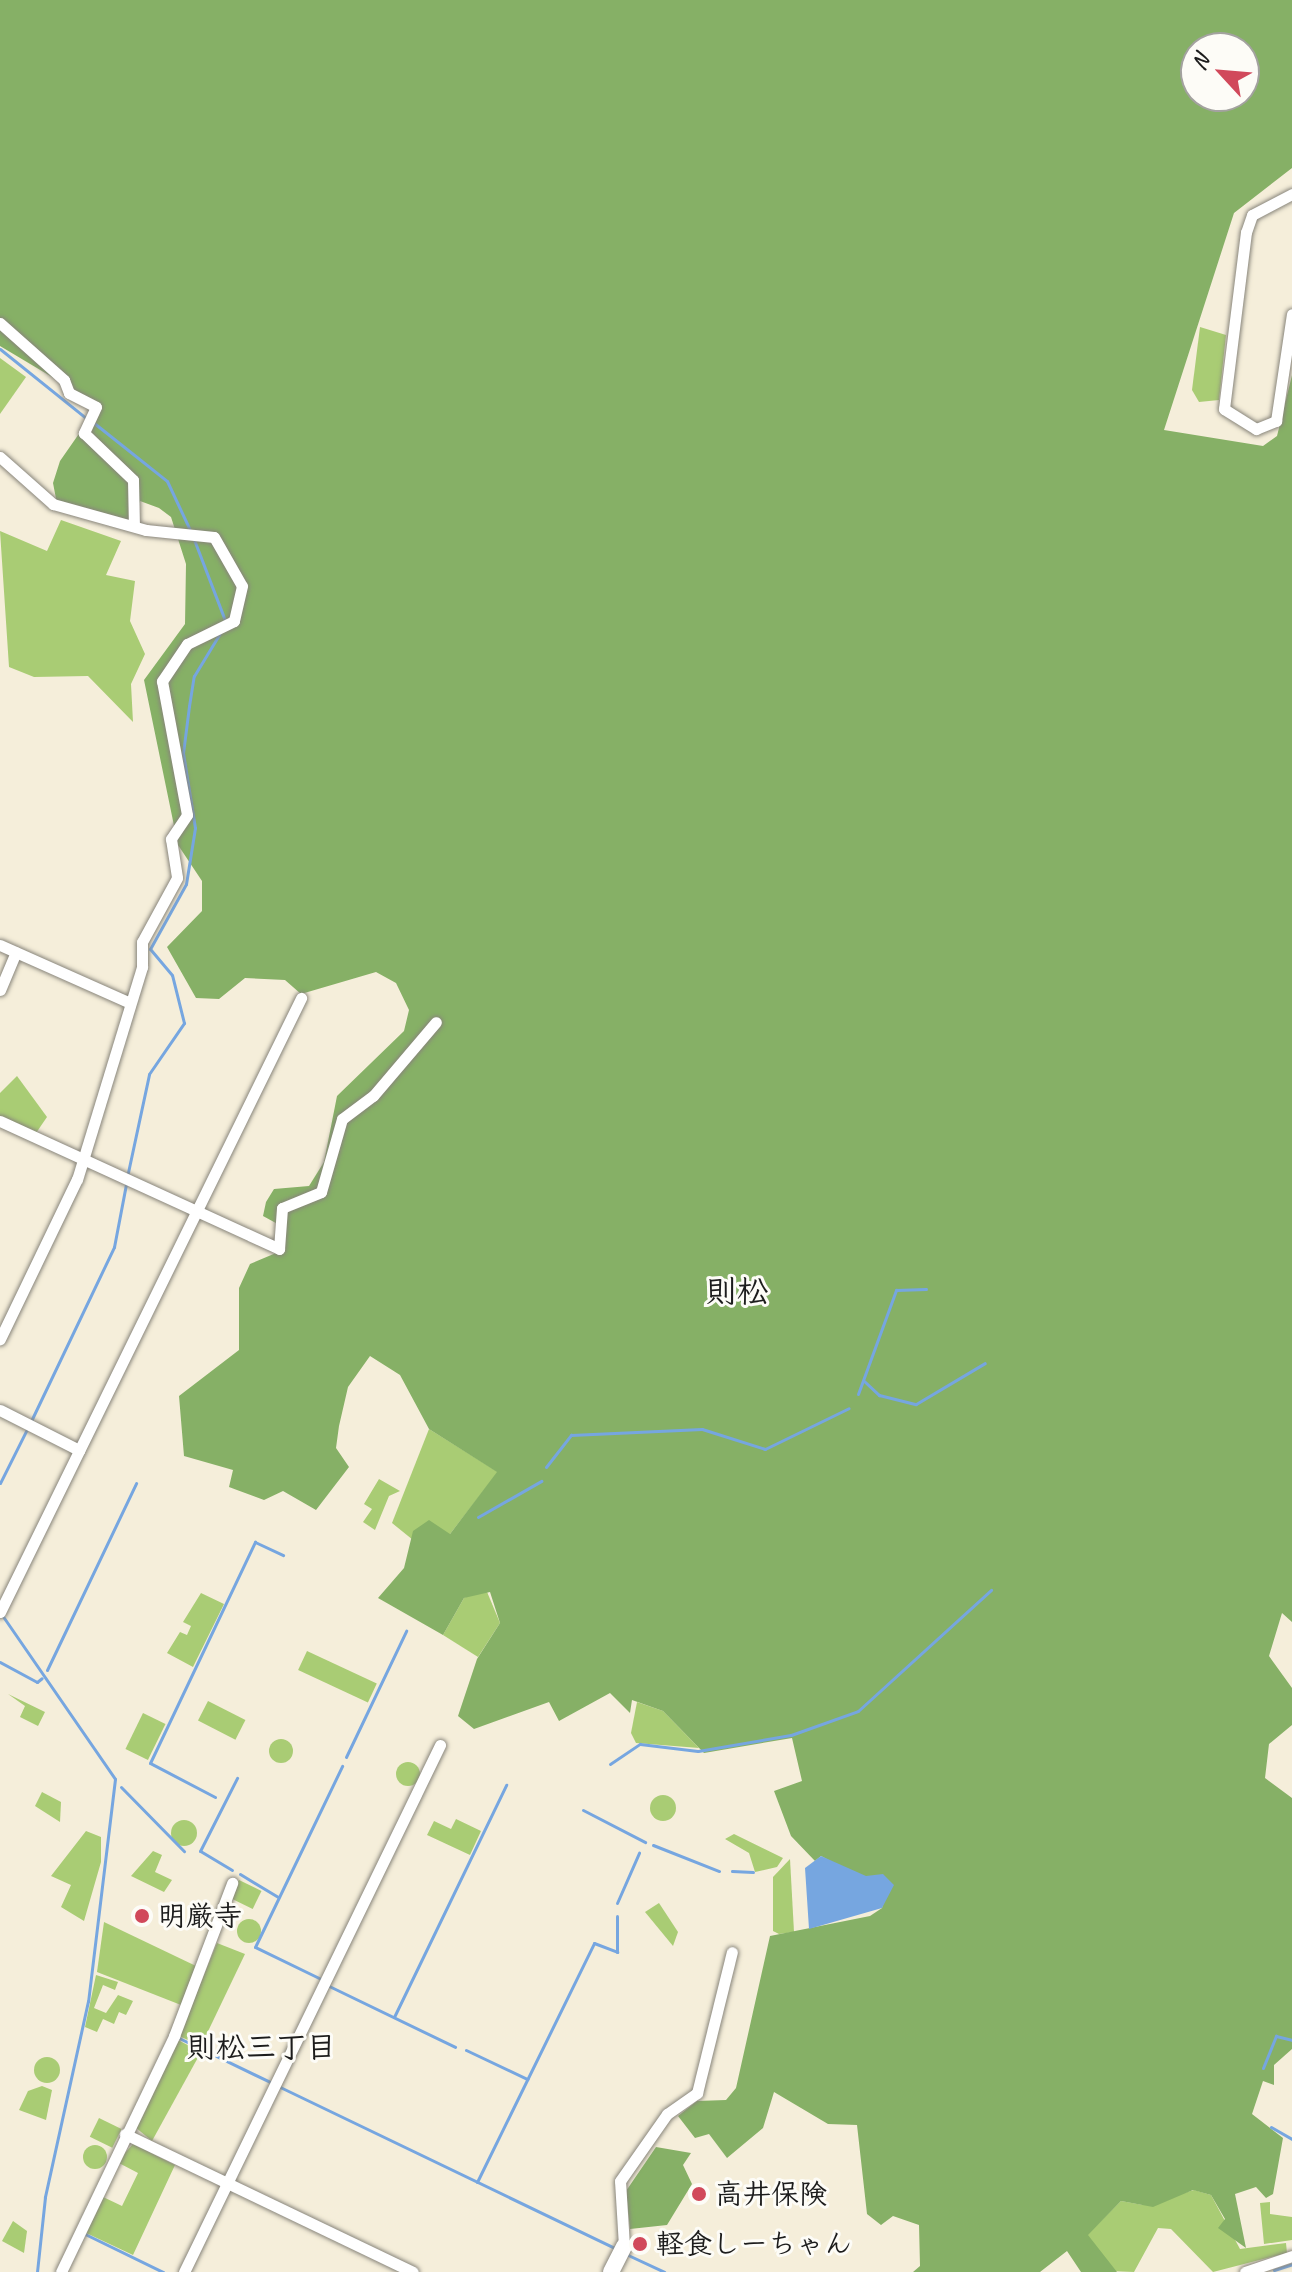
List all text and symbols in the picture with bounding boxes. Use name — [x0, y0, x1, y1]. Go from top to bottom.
north arrow — [1180, 32, 1260, 112]
text: N — [1185, 50, 1216, 75]
district label: 則松 — [705, 1273, 769, 1311]
place label: 明厳寺 — [158, 1899, 242, 1933]
marker: 明厳寺 — [133, 1907, 151, 1925]
district label: 則松三丁目 — [186, 2029, 336, 2065]
place label: 高井保険 — [715, 2177, 827, 2211]
marker: 高井保険 — [690, 2185, 708, 2203]
place label: 軽食しーちゃん — [656, 2227, 852, 2261]
marker: 軽食しーちゃん — [631, 2235, 649, 2253]

